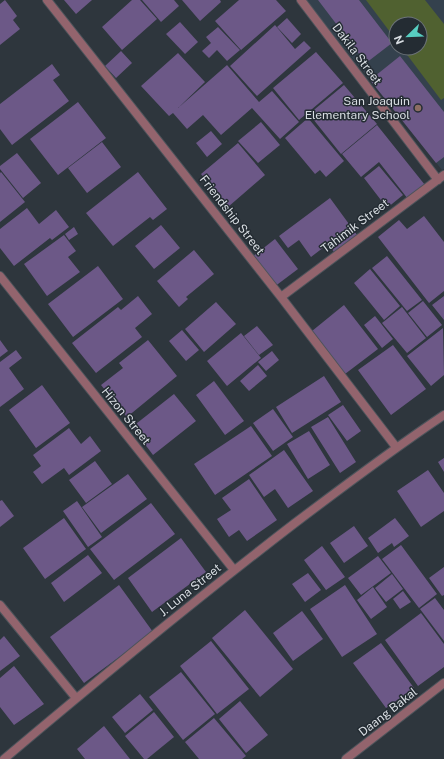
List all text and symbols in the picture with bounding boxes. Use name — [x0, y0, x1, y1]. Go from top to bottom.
north arrow — [388, 16, 428, 56]
street label: Dakila Street — [329, 21, 385, 88]
text: N — [392, 34, 406, 46]
place label: San Joaquin Elementary School — [305, 94, 410, 122]
marker: San Joaquin Elementary School — [413, 103, 423, 113]
street label: Friendship Street — [197, 173, 267, 258]
street label: Tahimik Street — [318, 196, 392, 256]
street label: Hizon Street — [99, 385, 154, 448]
street label: J. Luna Street — [156, 561, 224, 619]
street label: Daang Bakal — [356, 685, 420, 739]

